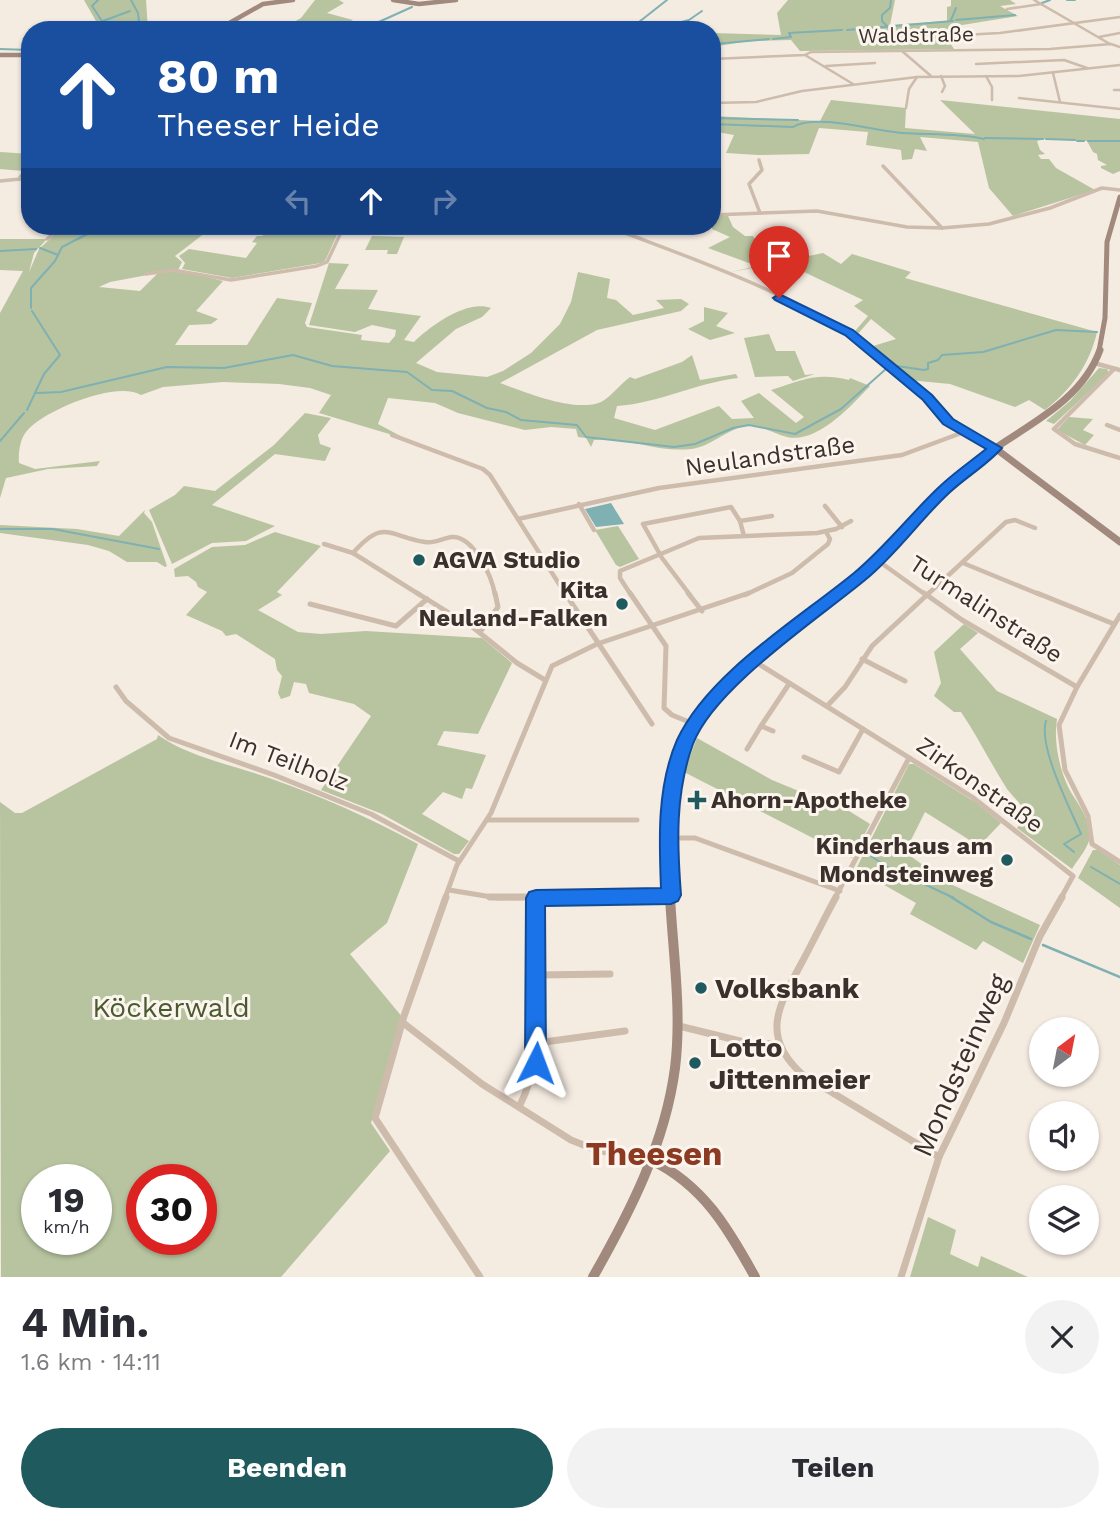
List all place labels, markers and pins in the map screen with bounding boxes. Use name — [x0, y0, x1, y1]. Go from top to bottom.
pin — [749, 226, 809, 298]
place label: AGVA Studio — [433, 546, 580, 574]
marker: AGVA Studio — [411, 552, 427, 568]
place label: Kita Neuland-Falken — [419, 576, 608, 632]
marker: Kita Neuland-Falken — [614, 596, 630, 612]
place label: Ahorn-Apotheke — [711, 786, 907, 814]
marker: Ahorn-Apotheke — [689, 792, 705, 808]
place label: Kinderhaus am Mondsteinweg — [815, 832, 994, 888]
marker: Kinderhaus am Mondsteinweg — [999, 852, 1015, 868]
place label: Volksbank — [715, 972, 860, 1005]
marker: Volksbank — [693, 980, 709, 996]
place label: Lotto Jittenmeier — [709, 1031, 870, 1096]
marker: Lotto Jittenmeier — [687, 1055, 703, 1071]

